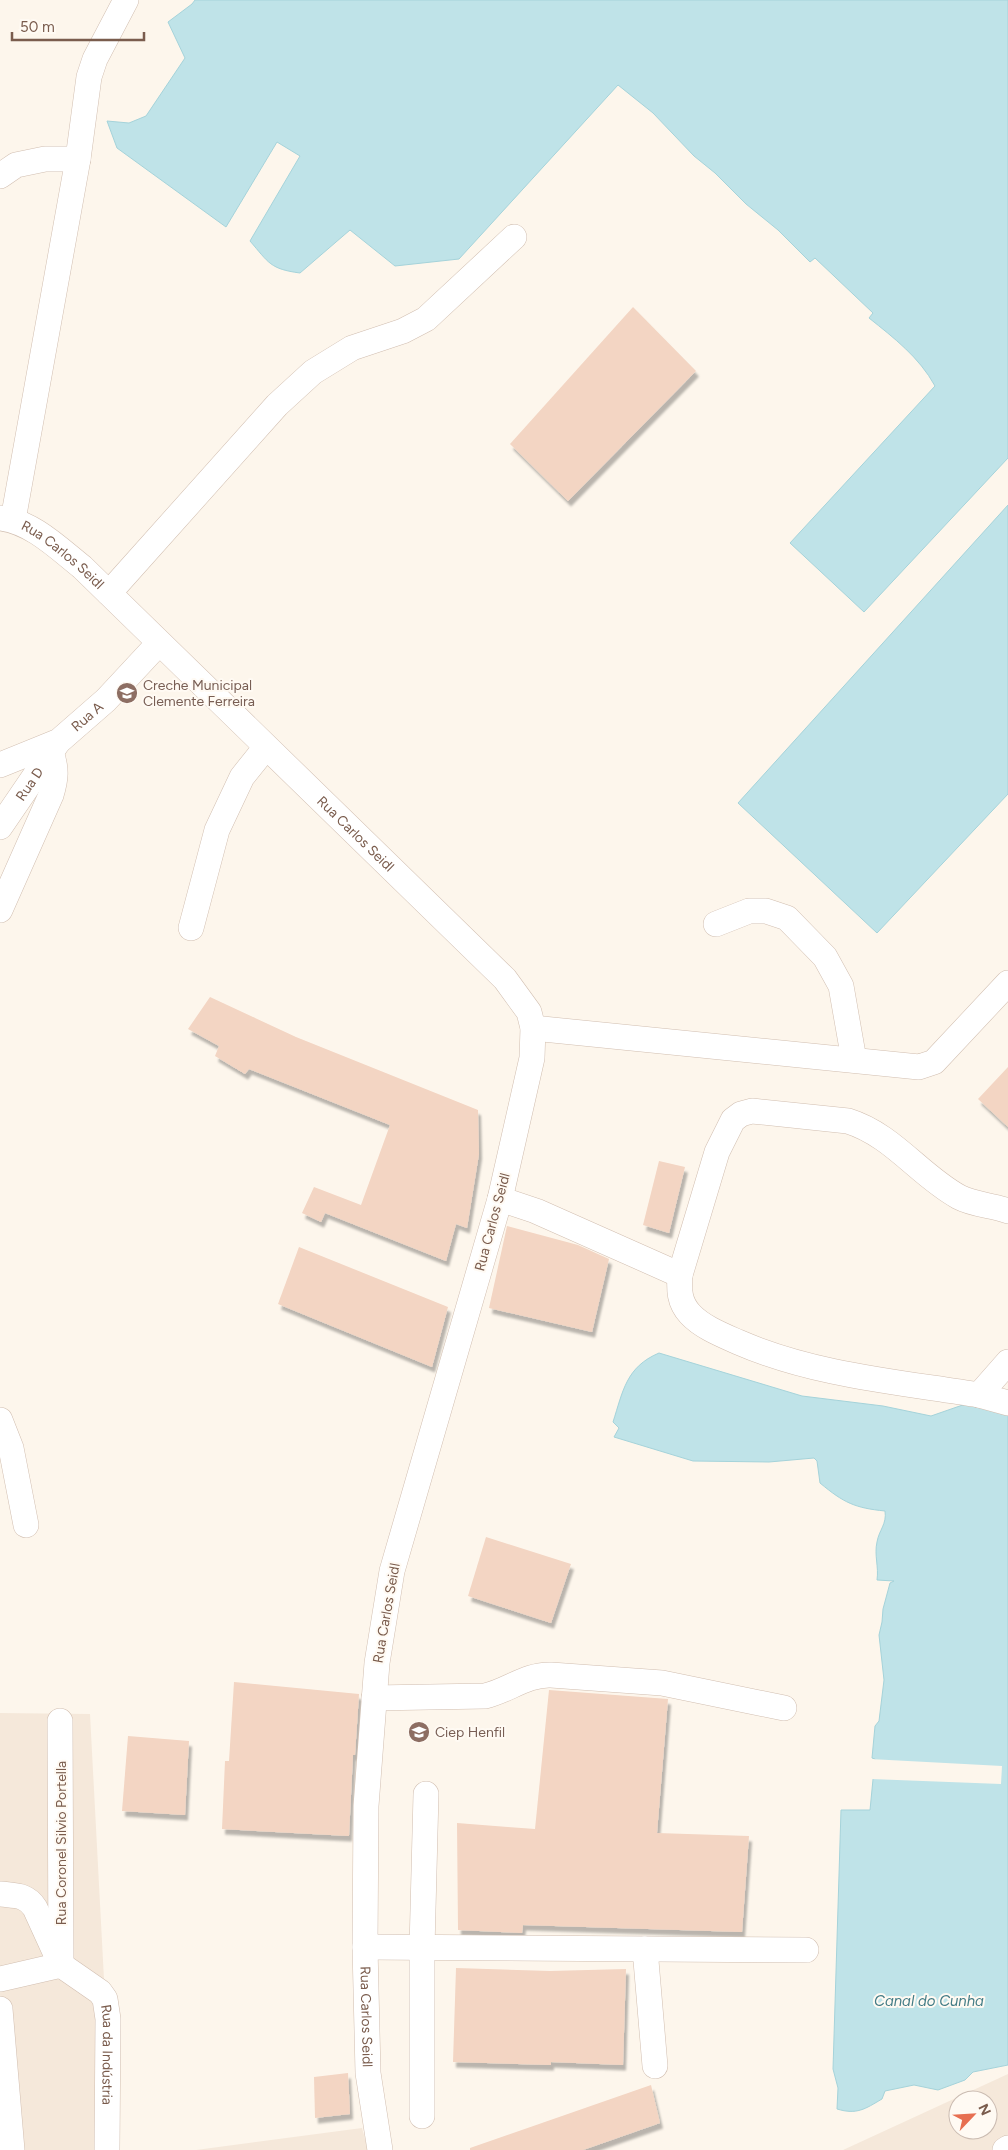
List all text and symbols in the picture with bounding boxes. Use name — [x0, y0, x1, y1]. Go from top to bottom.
scale bar — [12, 10, 145, 42]
text: 50 m — [20, 18, 55, 36]
street label: Rua Carlos Seidl — [18, 517, 107, 593]
place label: Creche Municipal Clemente Ferreira — [143, 677, 255, 710]
school or university icon: Creche Municipal Clemente Ferreira — [115, 681, 139, 705]
street label: Rua A — [68, 698, 107, 735]
street label: Rua D — [12, 764, 47, 804]
street label: Rua Carlos Seidl — [313, 793, 398, 875]
street label: Rua Carlos Seidl — [471, 1171, 514, 1273]
street label: Rua Carlos Seidl — [369, 1562, 404, 1664]
school or university icon: Ciep Henfil — [407, 1720, 431, 1744]
place label: Ciep Henfil — [435, 1724, 505, 1741]
street label: Rua Coronel Silvio Portella — [53, 1761, 70, 1925]
street label: Rua Carlos Seidl — [356, 1966, 376, 2068]
water label: Canal do Cunha — [874, 1992, 984, 2010]
street label: Rua da Indústria — [97, 2003, 116, 2105]
north arrow — [948, 2090, 998, 2140]
text: N — [974, 2101, 994, 2118]

